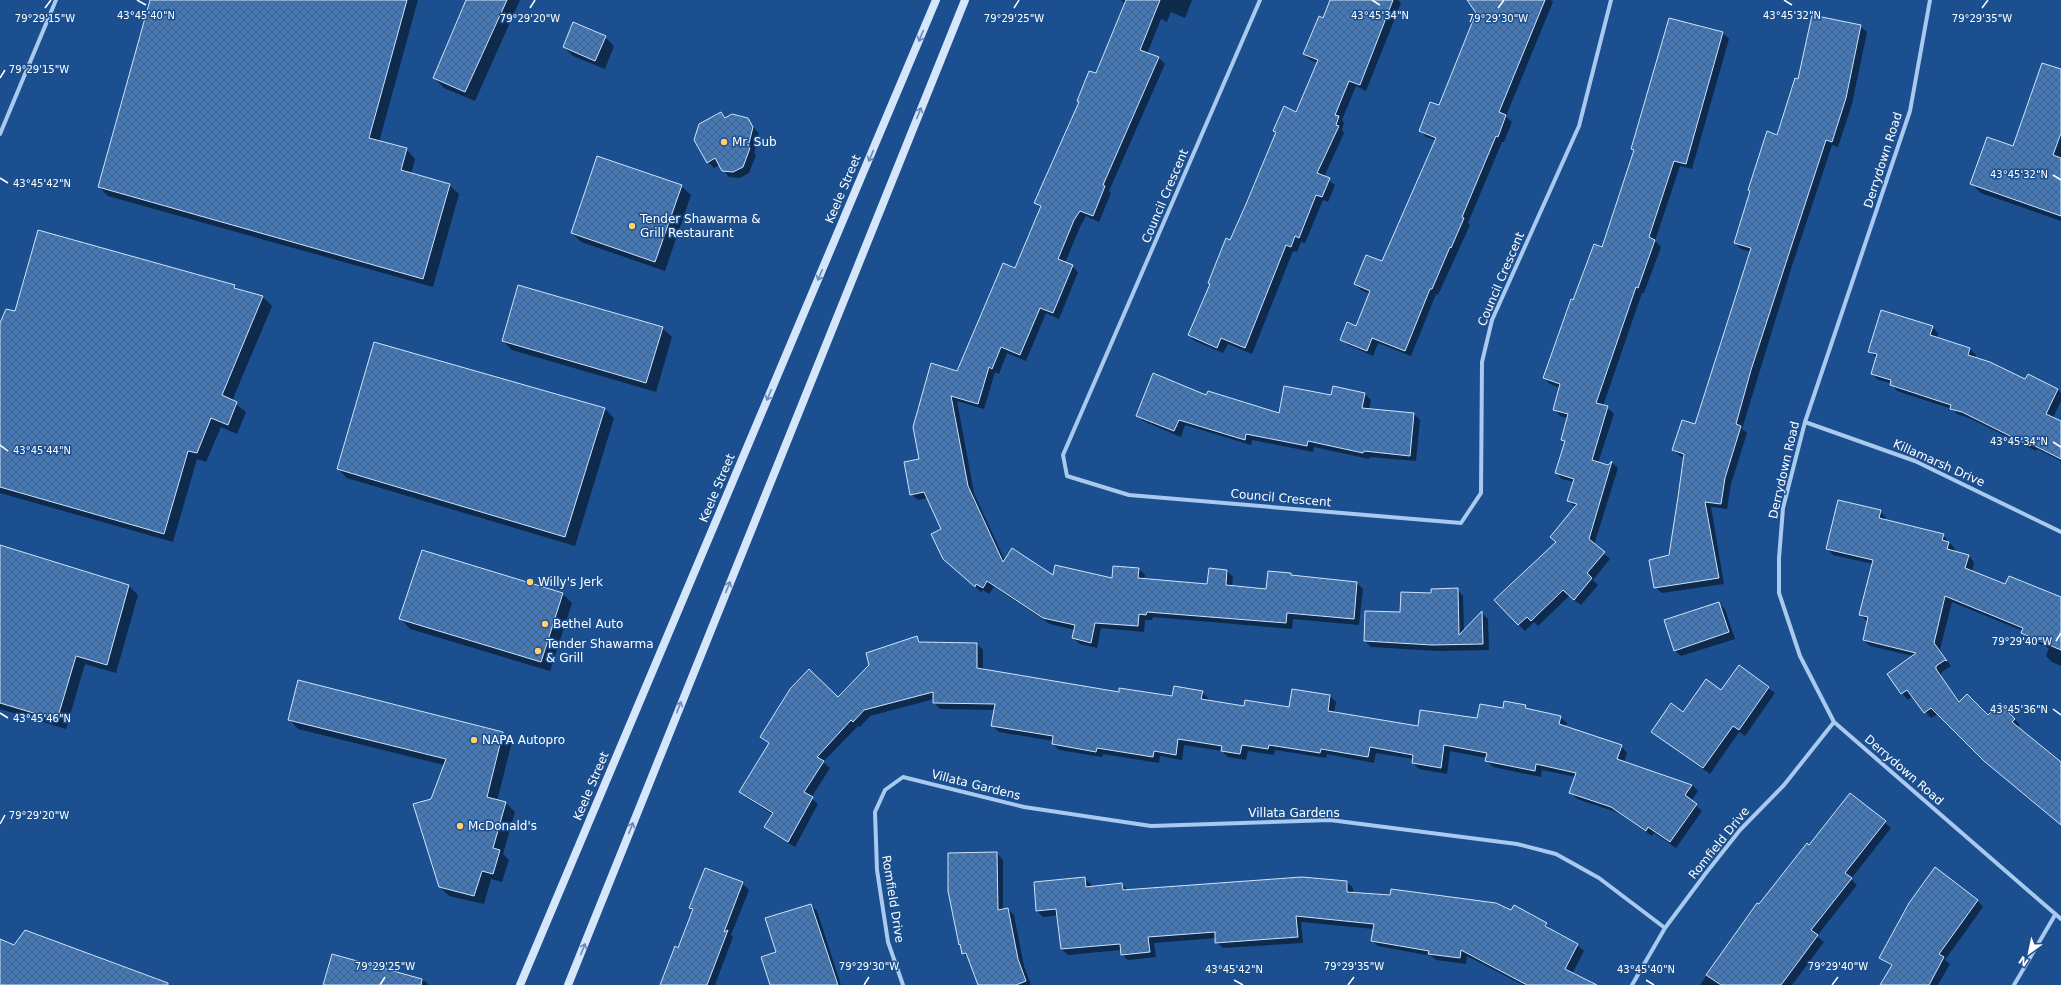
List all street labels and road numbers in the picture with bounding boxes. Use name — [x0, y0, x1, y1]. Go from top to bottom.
street label: Derrydown Road — [1861, 110, 1905, 210]
street label: Council Crescent — [1139, 147, 1191, 245]
street label: Keele Street — [822, 152, 864, 225]
street label: Council Crescent — [1475, 230, 1527, 328]
street label: Derrydown Road — [1766, 420, 1802, 520]
street label: Killamarsh Drive — [1891, 436, 1987, 490]
street label: Keele Street — [696, 451, 738, 524]
street label: Council Crescent — [1230, 487, 1332, 509]
street label: Derrydown Road — [1862, 732, 1946, 808]
street label: Keele Street — [570, 749, 612, 822]
street label: Villata Gardens — [930, 767, 1022, 803]
street label: Romfield Drive — [1686, 804, 1752, 882]
street label: Villata Gardens — [1248, 806, 1340, 820]
street label: Romfield Drive — [879, 854, 907, 944]

